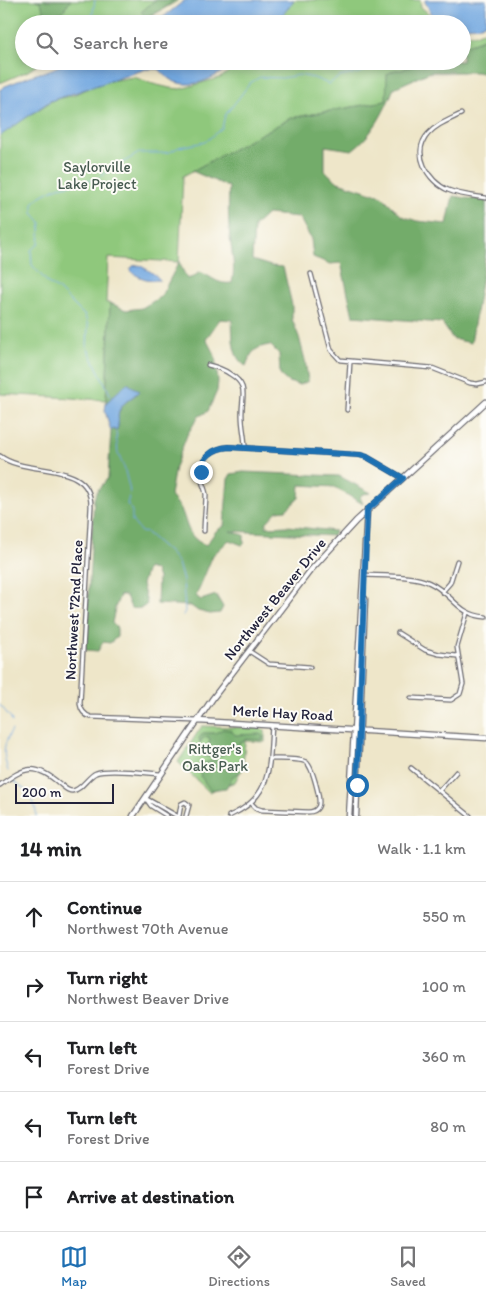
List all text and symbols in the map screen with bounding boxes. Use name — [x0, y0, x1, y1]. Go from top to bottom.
search box — [15, 15, 471, 70]
icon: search — [33, 29, 61, 57]
text: Search here — [73, 31, 168, 54]
park label: Saylorville Lake Project — [58, 158, 137, 193]
route end — [190, 461, 213, 484]
street label: Northwest Beaver Drive — [220, 534, 330, 664]
street label: Northwest 72nd Place — [61, 539, 87, 681]
street label: Merle Hay Road — [232, 701, 335, 725]
park label: Rittger's Oaks Park — [182, 740, 248, 775]
route start — [346, 774, 369, 797]
scale bar — [15, 781, 114, 804]
text: 200 m — [22, 784, 62, 801]
text: 14 min — [20, 836, 81, 861]
text: Walk · 1.1 km — [377, 839, 466, 858]
text: Continue — [67, 896, 142, 919]
icon: ahead — [20, 903, 48, 931]
text: 550 m — [422, 907, 466, 926]
text: Northwest 70th Avenue — [67, 919, 228, 938]
text: Turn right — [67, 966, 148, 989]
icon: right — [20, 973, 48, 1001]
text: 100 m — [422, 977, 466, 996]
text: Northwest Beaver Drive — [67, 989, 229, 1008]
text: Turn left — [67, 1036, 137, 1059]
icon: left — [20, 1043, 48, 1071]
text: 360 m — [422, 1047, 466, 1066]
text: Forest Drive — [67, 1059, 150, 1078]
text: Turn left — [67, 1106, 137, 1129]
icon: left — [20, 1113, 48, 1141]
text: 80 m — [430, 1117, 466, 1136]
text: Forest Drive — [67, 1129, 150, 1148]
icon: arrive — [20, 1183, 48, 1211]
text: Arrive at destination — [67, 1185, 234, 1208]
tab: Map — [60, 1243, 88, 1290]
tab: Directions — [208, 1243, 270, 1290]
tab: Saved — [390, 1243, 426, 1290]

